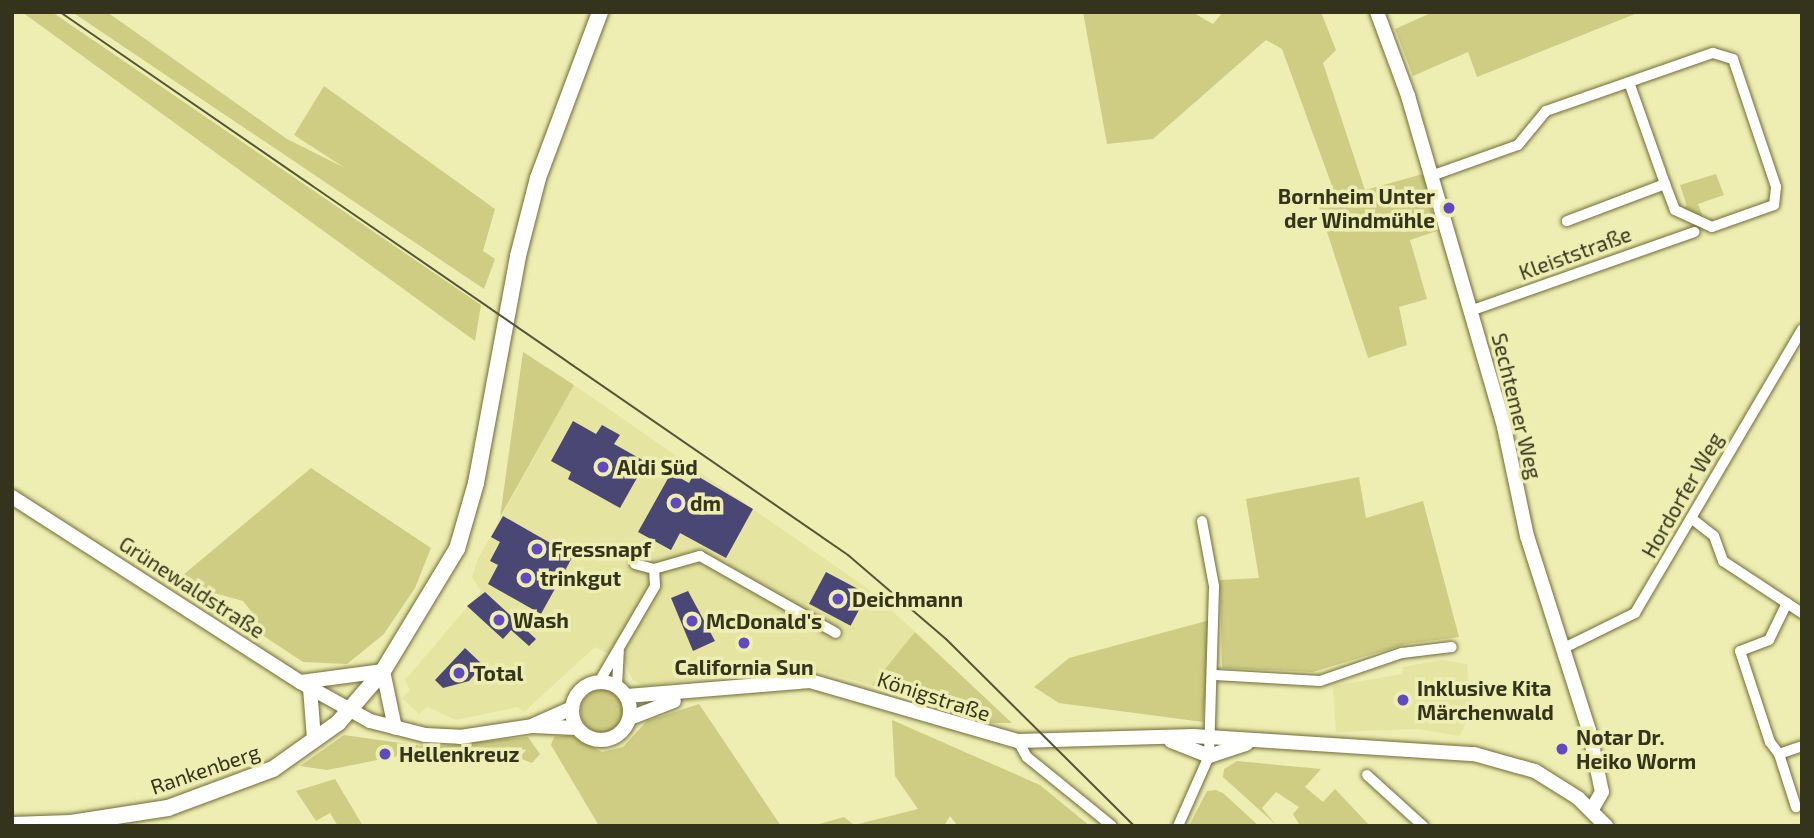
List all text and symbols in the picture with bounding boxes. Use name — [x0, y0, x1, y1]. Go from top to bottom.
place label: Bornheim Unter der Windmühle — [1278, 183, 1435, 233]
marker: Bornheim Unter der Windmühle — [1441, 200, 1457, 216]
street label: Kleiststraße — [1515, 221, 1635, 285]
street label: Sechtemer Weg — [1487, 330, 1547, 482]
street label: Hordorfer Weg — [1636, 428, 1728, 562]
place label: Aldi Süd — [617, 454, 698, 480]
marker: Aldi Süd — [595, 459, 611, 475]
place label: dm — [690, 490, 721, 516]
marker: dm — [668, 495, 684, 511]
street label: Grünewaldstraße — [115, 531, 269, 643]
place label: Fressnapf — [551, 536, 651, 562]
marker: Fressnapf — [529, 541, 545, 557]
place label: trinkgut — [540, 565, 621, 591]
marker: trinkgut — [518, 570, 534, 586]
place label: Deichmann — [852, 586, 963, 612]
marker: Deichmann — [830, 591, 846, 607]
place label: Wash — [513, 607, 569, 633]
place label: McDonald's — [706, 608, 822, 634]
marker: Wash — [491, 612, 507, 628]
marker: McDonald's — [684, 613, 700, 629]
marker: California Sun — [736, 635, 752, 651]
place label: California Sun — [674, 654, 814, 680]
place label: Total — [473, 660, 523, 686]
marker: Total — [451, 665, 467, 681]
street label: Königstraße — [874, 666, 994, 726]
place label: Inklusive Kita Märchenwald — [1417, 675, 1554, 725]
marker: Inklusive Kita Märchenwald — [1395, 692, 1411, 708]
place label: Notar Dr. Heiko Worm — [1576, 724, 1696, 774]
street label: Rankenberg — [147, 739, 263, 799]
place label: Hellenkreuz — [399, 741, 519, 767]
marker: Notar Dr. Heiko Worm — [1554, 741, 1570, 757]
marker: Hellenkreuz — [377, 746, 393, 762]

